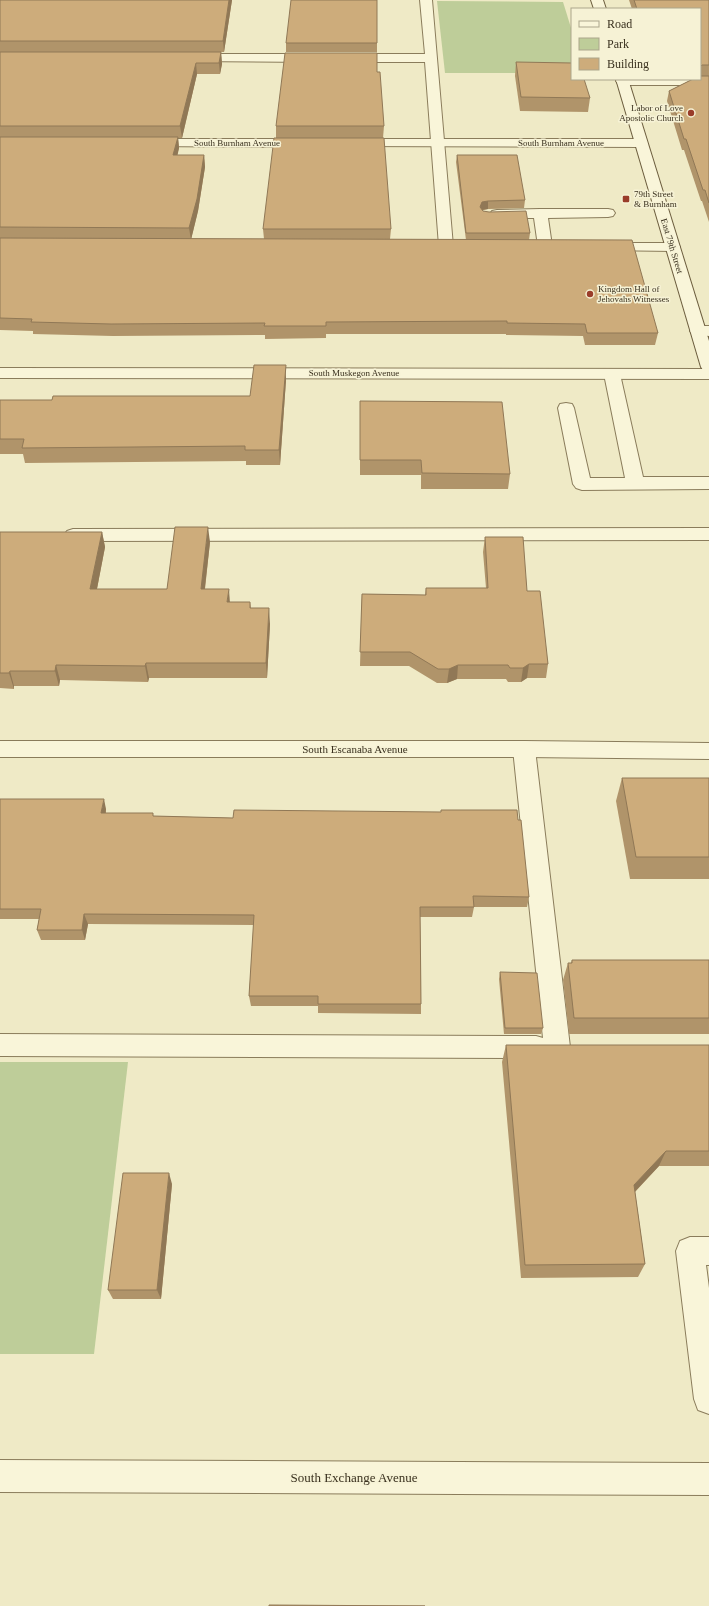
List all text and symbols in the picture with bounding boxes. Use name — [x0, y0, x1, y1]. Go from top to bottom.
legend — [571, 8, 701, 80]
text: Road — [607, 17, 632, 31]
text: Park — [607, 37, 629, 51]
text: Building — [607, 57, 649, 71]
place label: Labor of Love Apostolic Church — [619, 103, 683, 123]
marker: Labor of Love Apostolic Church — [686, 108, 696, 118]
street label: South Burnham Avenue — [194, 138, 280, 148]
street label: South Burnham Avenue — [518, 138, 604, 148]
place label: 79th Street & Burnham — [634, 189, 677, 209]
marker: 79th Street & Burnham — [621, 194, 631, 204]
street label: East 79th Street — [659, 217, 685, 275]
place label: Kingdom Hall of Jehovahs Witnesses — [598, 284, 670, 304]
marker: Kingdom Hall of Jehovahs Witnesses — [585, 289, 595, 299]
street label: South Muskegon Avenue — [309, 368, 399, 378]
street label: South Escanaba Avenue — [302, 743, 408, 755]
street label: South Exchange Avenue — [291, 1470, 418, 1485]

